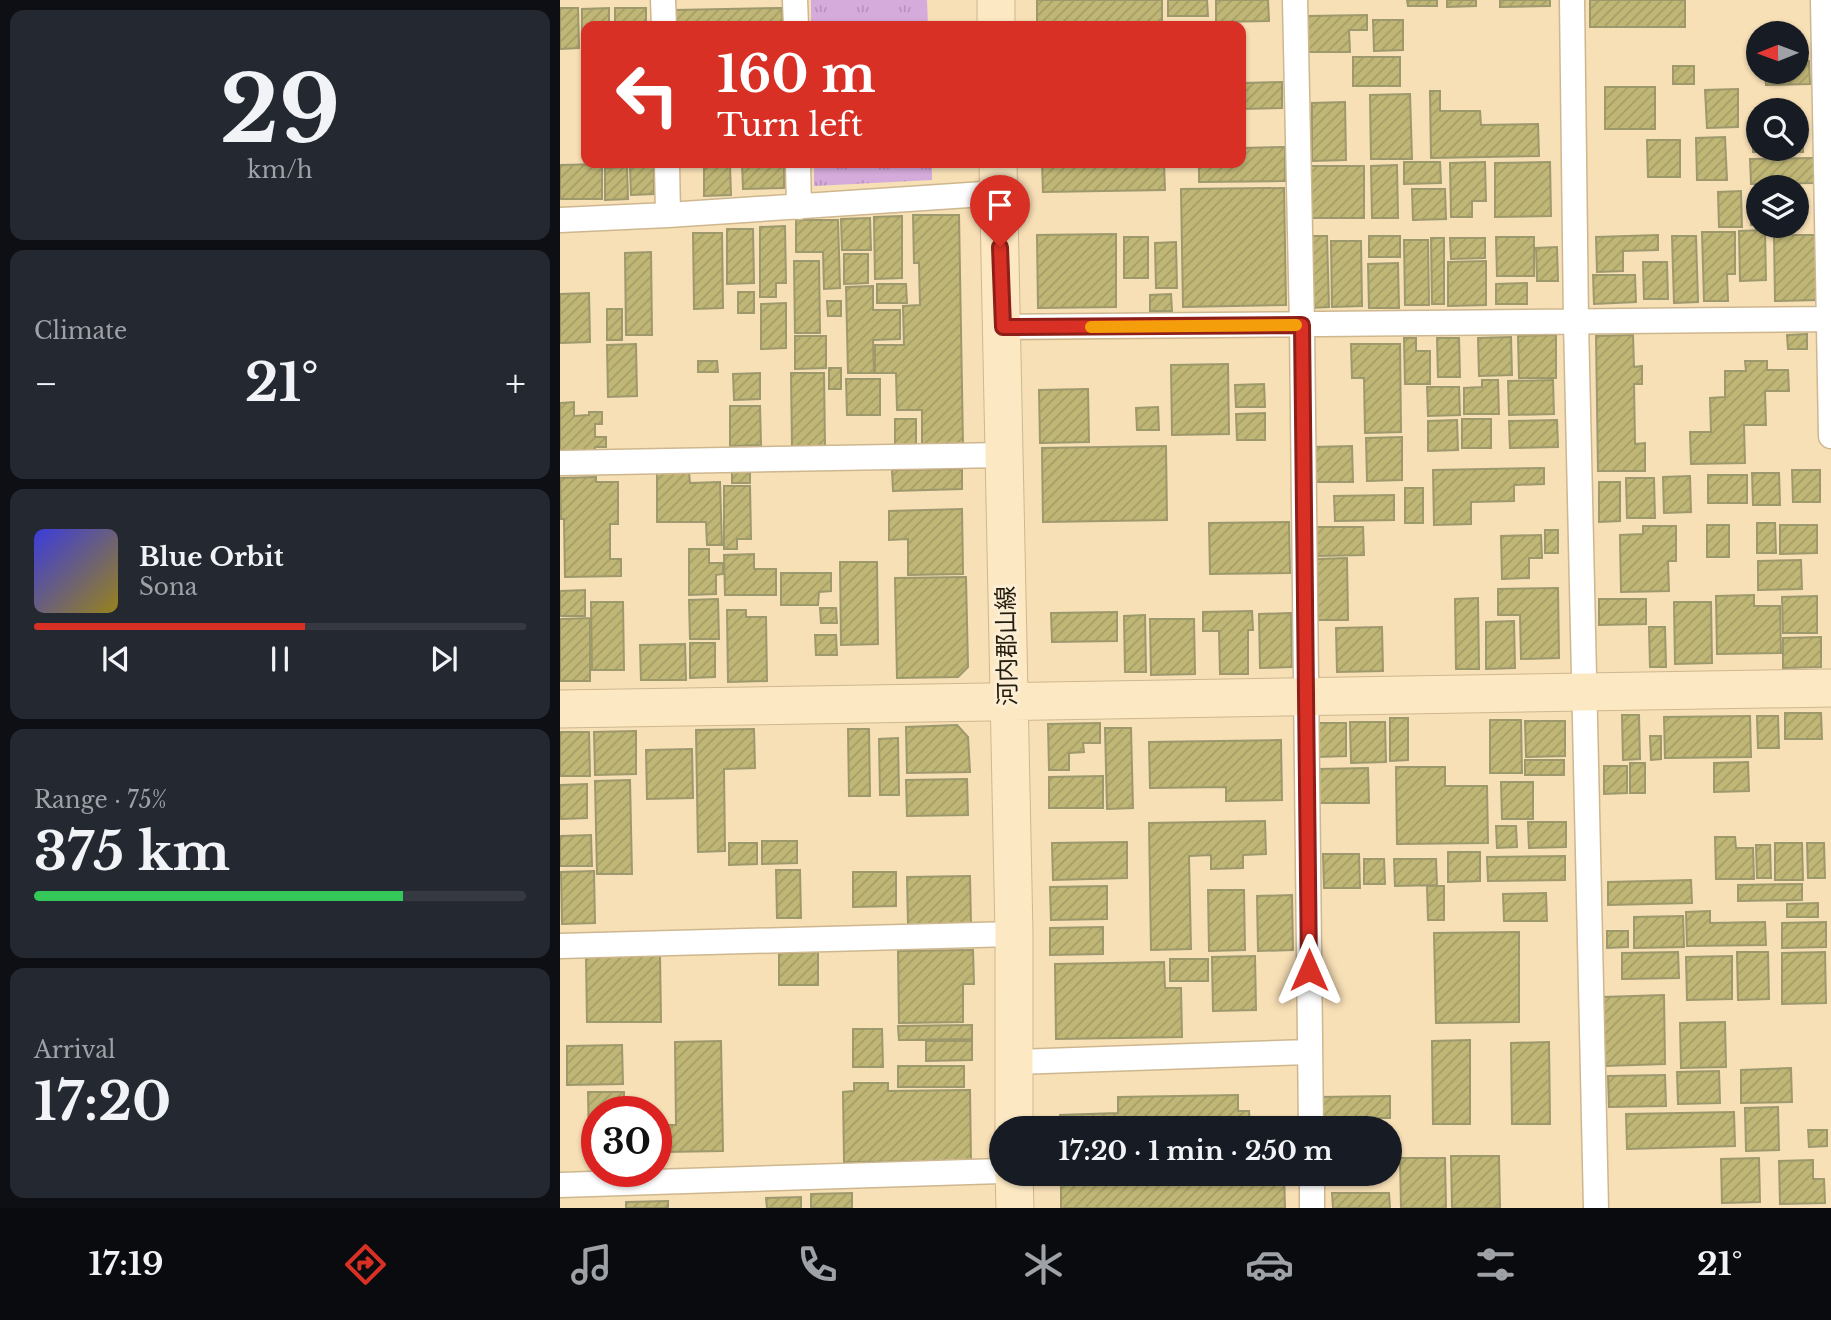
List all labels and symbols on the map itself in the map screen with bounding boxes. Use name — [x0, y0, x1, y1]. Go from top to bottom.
north arrow — [1746, 21, 1810, 84]
pin — [970, 175, 1030, 247]
street label: 河内郡山線 — [991, 586, 1022, 706]
position arrow — [1272, 933, 1346, 1007]
speed limit sign: 30 — [581, 1096, 672, 1187]

